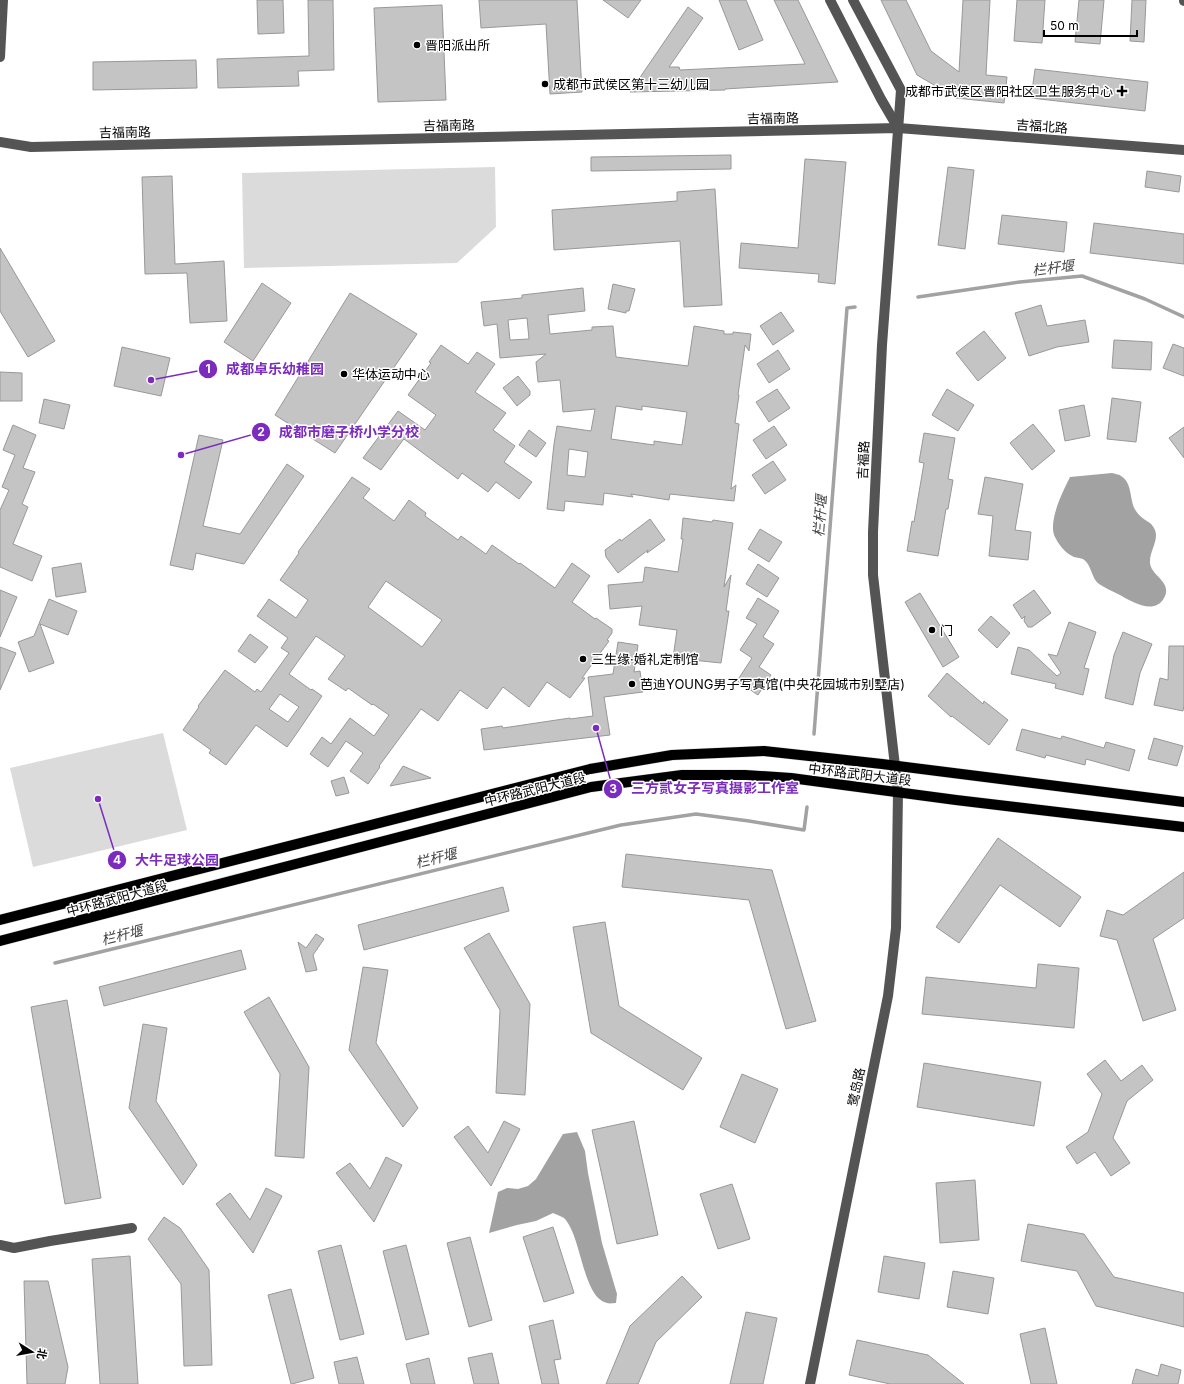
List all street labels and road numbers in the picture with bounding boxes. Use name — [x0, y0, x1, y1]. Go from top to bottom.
street label: 吉福南路 — [747, 110, 799, 126]
street label: 吉福北路 — [1015, 116, 1069, 136]
street label: 吉福南路 — [423, 117, 475, 133]
street label: 吉福南路 — [99, 124, 151, 140]
street label: 吉福路 — [854, 440, 872, 480]
street label: 中环路武阳大道段 — [807, 760, 913, 788]
street label: 中环路武阳大道段 — [483, 769, 587, 809]
street label: 中环路武阳大道段 — [65, 877, 169, 919]
street label: 鹭岛路 — [844, 1066, 868, 1108]

